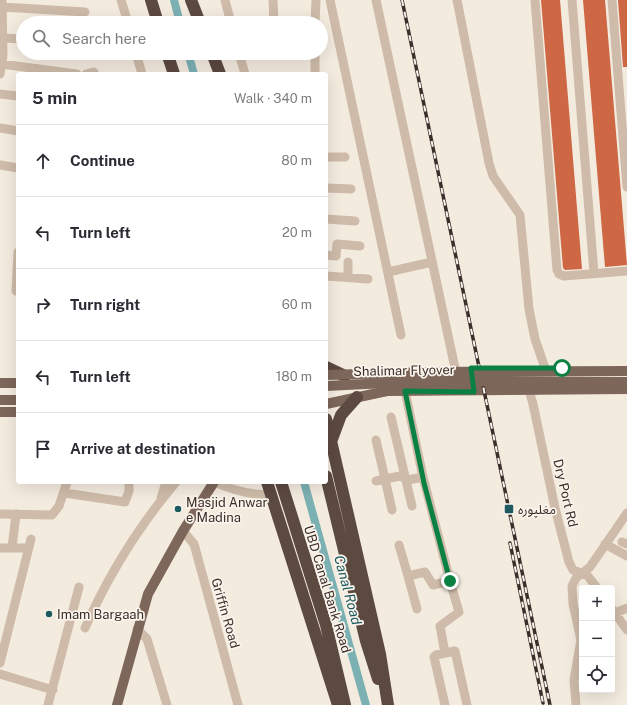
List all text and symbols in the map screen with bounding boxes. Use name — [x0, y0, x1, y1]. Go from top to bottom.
search box — [16, 16, 328, 60]
icon: search — [30, 27, 52, 49]
text: Search here — [62, 30, 146, 47]
text: 5 min — [32, 88, 77, 108]
text: Walk · 340 m — [234, 91, 312, 106]
icon: ahead — [32, 150, 54, 172]
text: Continue — [70, 152, 135, 169]
text: 80 m — [281, 153, 312, 168]
icon: left — [32, 222, 54, 244]
text: Turn left — [70, 224, 131, 241]
text: 20 m — [282, 225, 312, 240]
icon: right — [32, 294, 54, 316]
text: Turn right — [70, 296, 140, 313]
text: 60 m — [282, 297, 312, 312]
route start — [553, 359, 571, 377]
street label: Shalimar Flyover — [353, 362, 455, 379]
icon: left — [32, 366, 54, 388]
text: Turn left — [70, 368, 131, 385]
text: 180 m — [276, 369, 312, 384]
icon: arrive — [32, 438, 54, 460]
text: Arrive at destination — [70, 440, 215, 457]
street label: Dry Port Rd — [550, 458, 581, 529]
place label: Masjid Anwar e Madina — [186, 495, 268, 525]
place label: مغلپورہ — [518, 502, 556, 519]
marker: مغلپورہ — [503, 503, 515, 515]
marker: Masjid Anwar e Madina — [173, 504, 183, 514]
street label: UBD Canal Bank Road — [301, 524, 354, 655]
water label: Canal Road — [331, 553, 365, 627]
route end — [441, 572, 459, 590]
street label: Griffin Road — [208, 576, 243, 650]
map controls — [579, 585, 615, 693]
button: + — [579, 585, 615, 621]
place label: Imam Bargaah — [57, 607, 144, 622]
marker: Imam Bargaah — [44, 609, 54, 619]
button: − — [579, 621, 615, 657]
button: locate — [579, 657, 615, 693]

